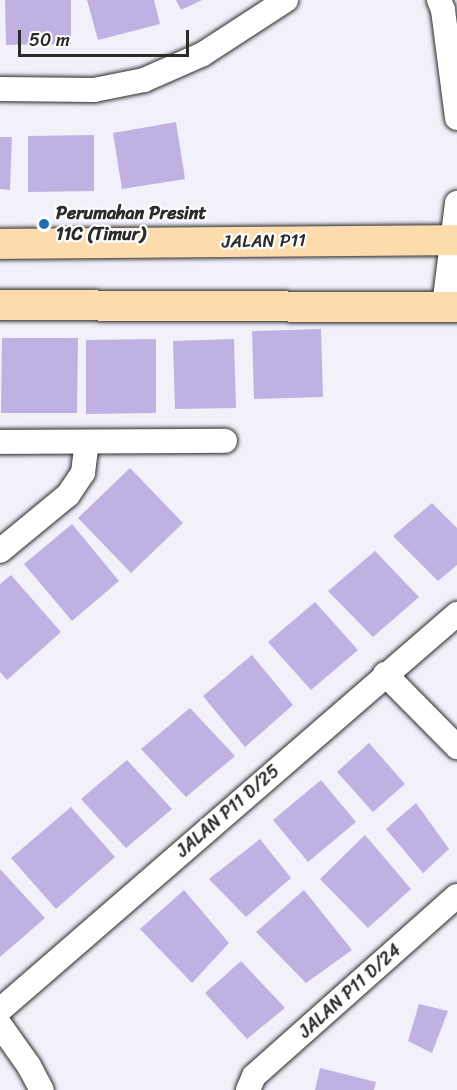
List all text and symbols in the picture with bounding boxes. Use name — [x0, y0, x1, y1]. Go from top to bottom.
scale bar — [21, 18, 192, 56]
text: 50 m — [29, 24, 70, 56]
place label: Perumahan Presint 11C (Timur) — [56, 203, 207, 246]
marker: Perumahan Presint 11C (Timur) — [37, 217, 51, 231]
street label: JALAN P11 — [222, 229, 306, 253]
street label: JALAN P11 D/25 — [172, 760, 284, 862]
street label: JALAN P11 D/24 — [294, 939, 406, 1043]

